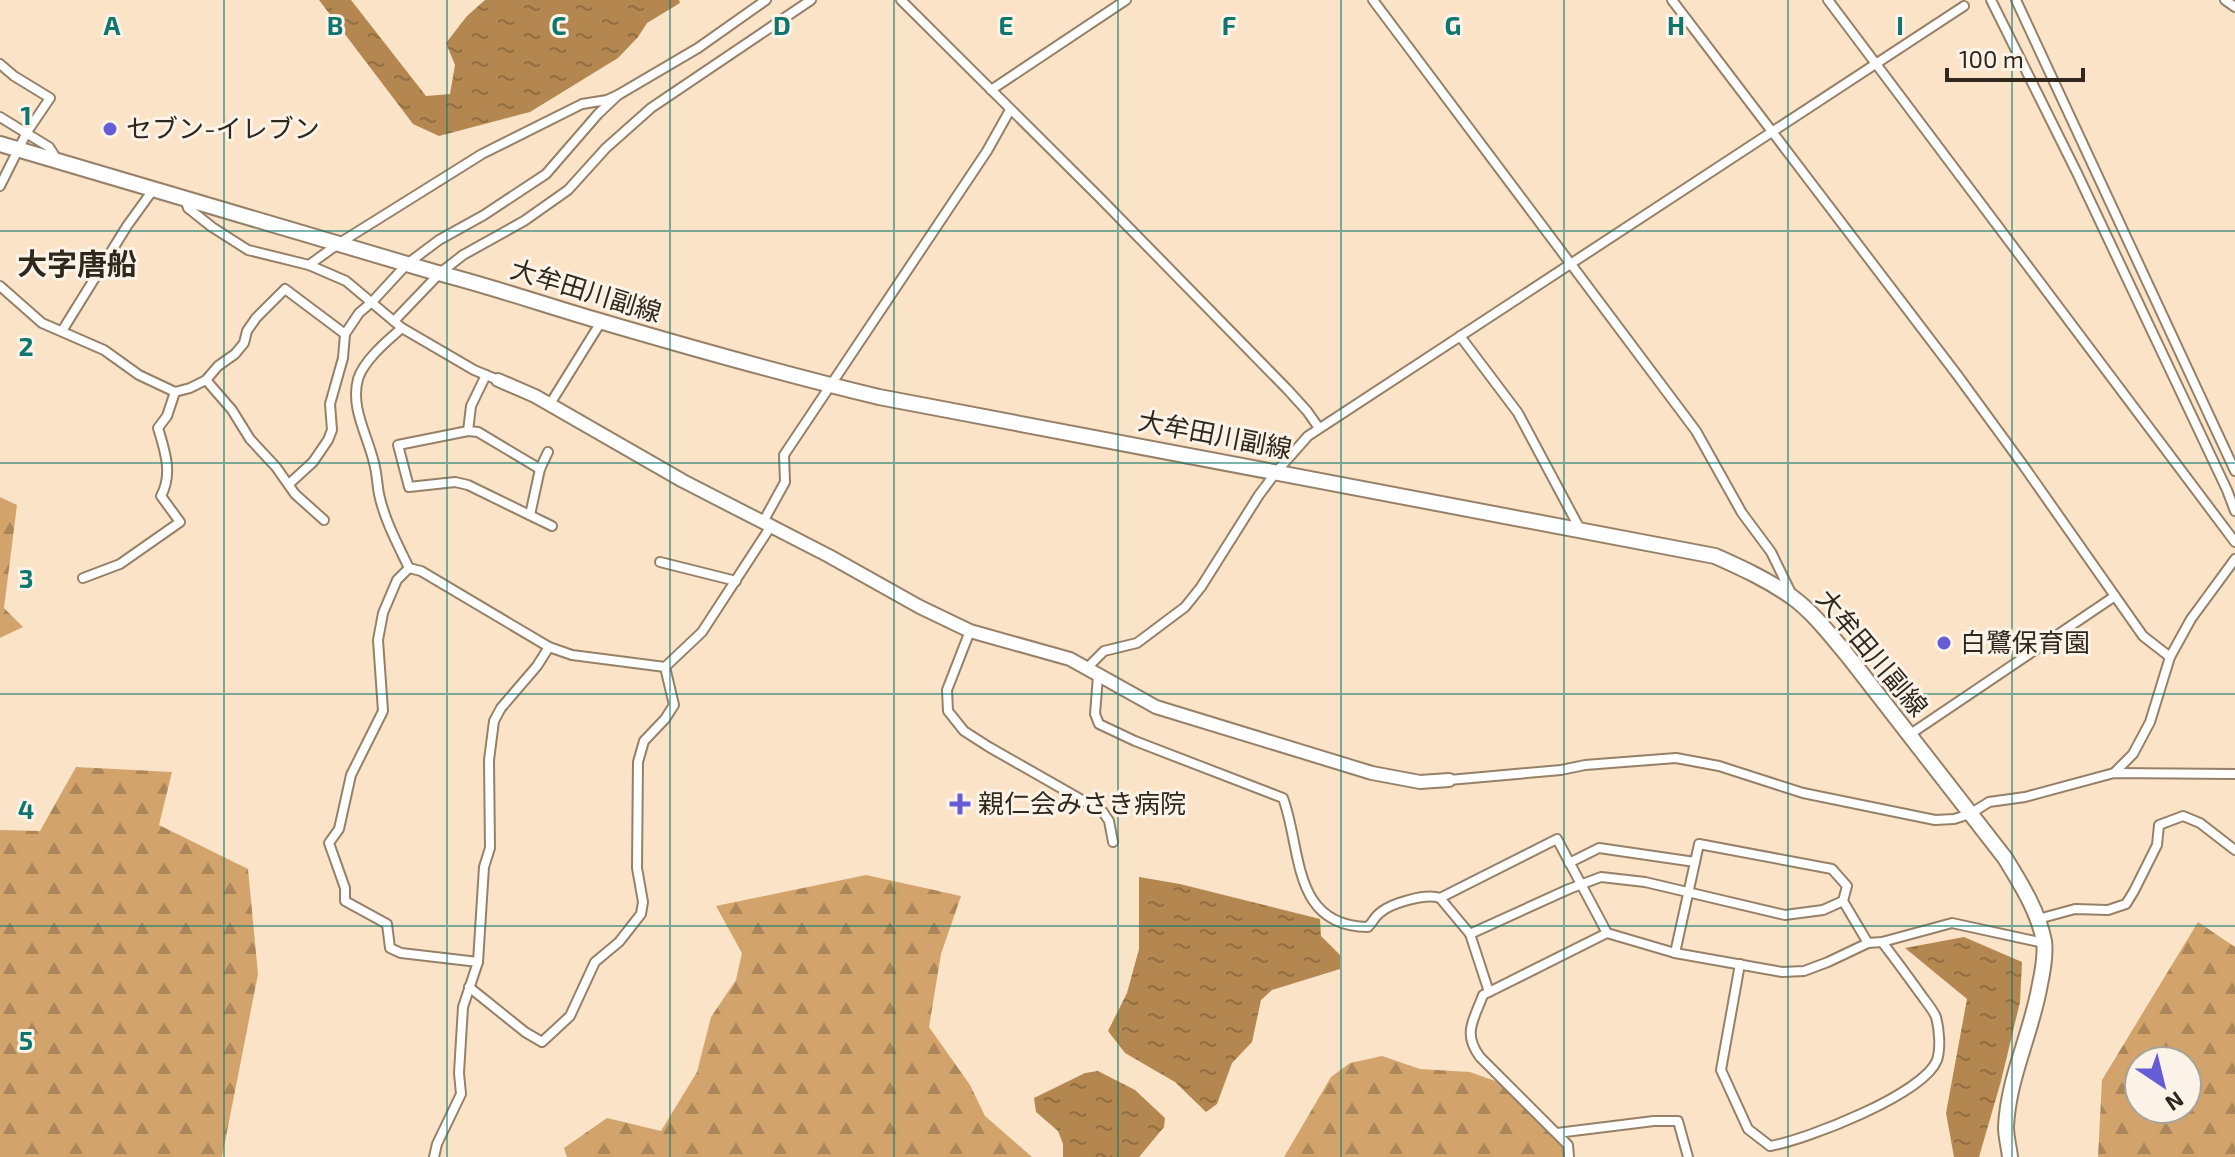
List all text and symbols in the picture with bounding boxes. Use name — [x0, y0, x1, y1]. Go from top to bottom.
text: A — [104, 9, 121, 40]
text: B — [327, 9, 343, 40]
text: C — [551, 9, 567, 40]
text: D — [773, 9, 791, 40]
text: E — [998, 9, 1014, 40]
text: F — [1222, 9, 1236, 40]
text: G — [1445, 9, 1461, 40]
text: H — [1667, 9, 1685, 40]
text: I — [1896, 9, 1904, 40]
scale bar — [1947, 32, 2083, 82]
text: 100 m — [1959, 44, 2024, 73]
text: 1 — [20, 99, 32, 130]
place label: セブン-イレブン — [126, 112, 320, 143]
marker: セブン-イレブン — [101, 120, 119, 138]
district label: 大字唐船 — [17, 245, 137, 281]
street label: 大牟田川副線 — [507, 252, 666, 327]
text: 2 — [18, 330, 34, 361]
street label: 大牟田川副線 — [1136, 403, 1295, 464]
text: 3 — [19, 562, 33, 593]
street label: 大牟田川副線 — [1811, 582, 1935, 722]
place label: 白鷺保育園 — [1960, 626, 2090, 657]
marker: 白鷺保育園 — [1935, 634, 1953, 652]
place label: 親仁会みさき病院 — [978, 787, 1186, 818]
text: 4 — [18, 793, 34, 824]
marker: 親仁会みさき病院 — [949, 793, 971, 815]
text: 5 — [19, 1024, 33, 1055]
north arrow — [2123, 1045, 2203, 1125]
text: N — [2161, 1087, 2189, 1117]

